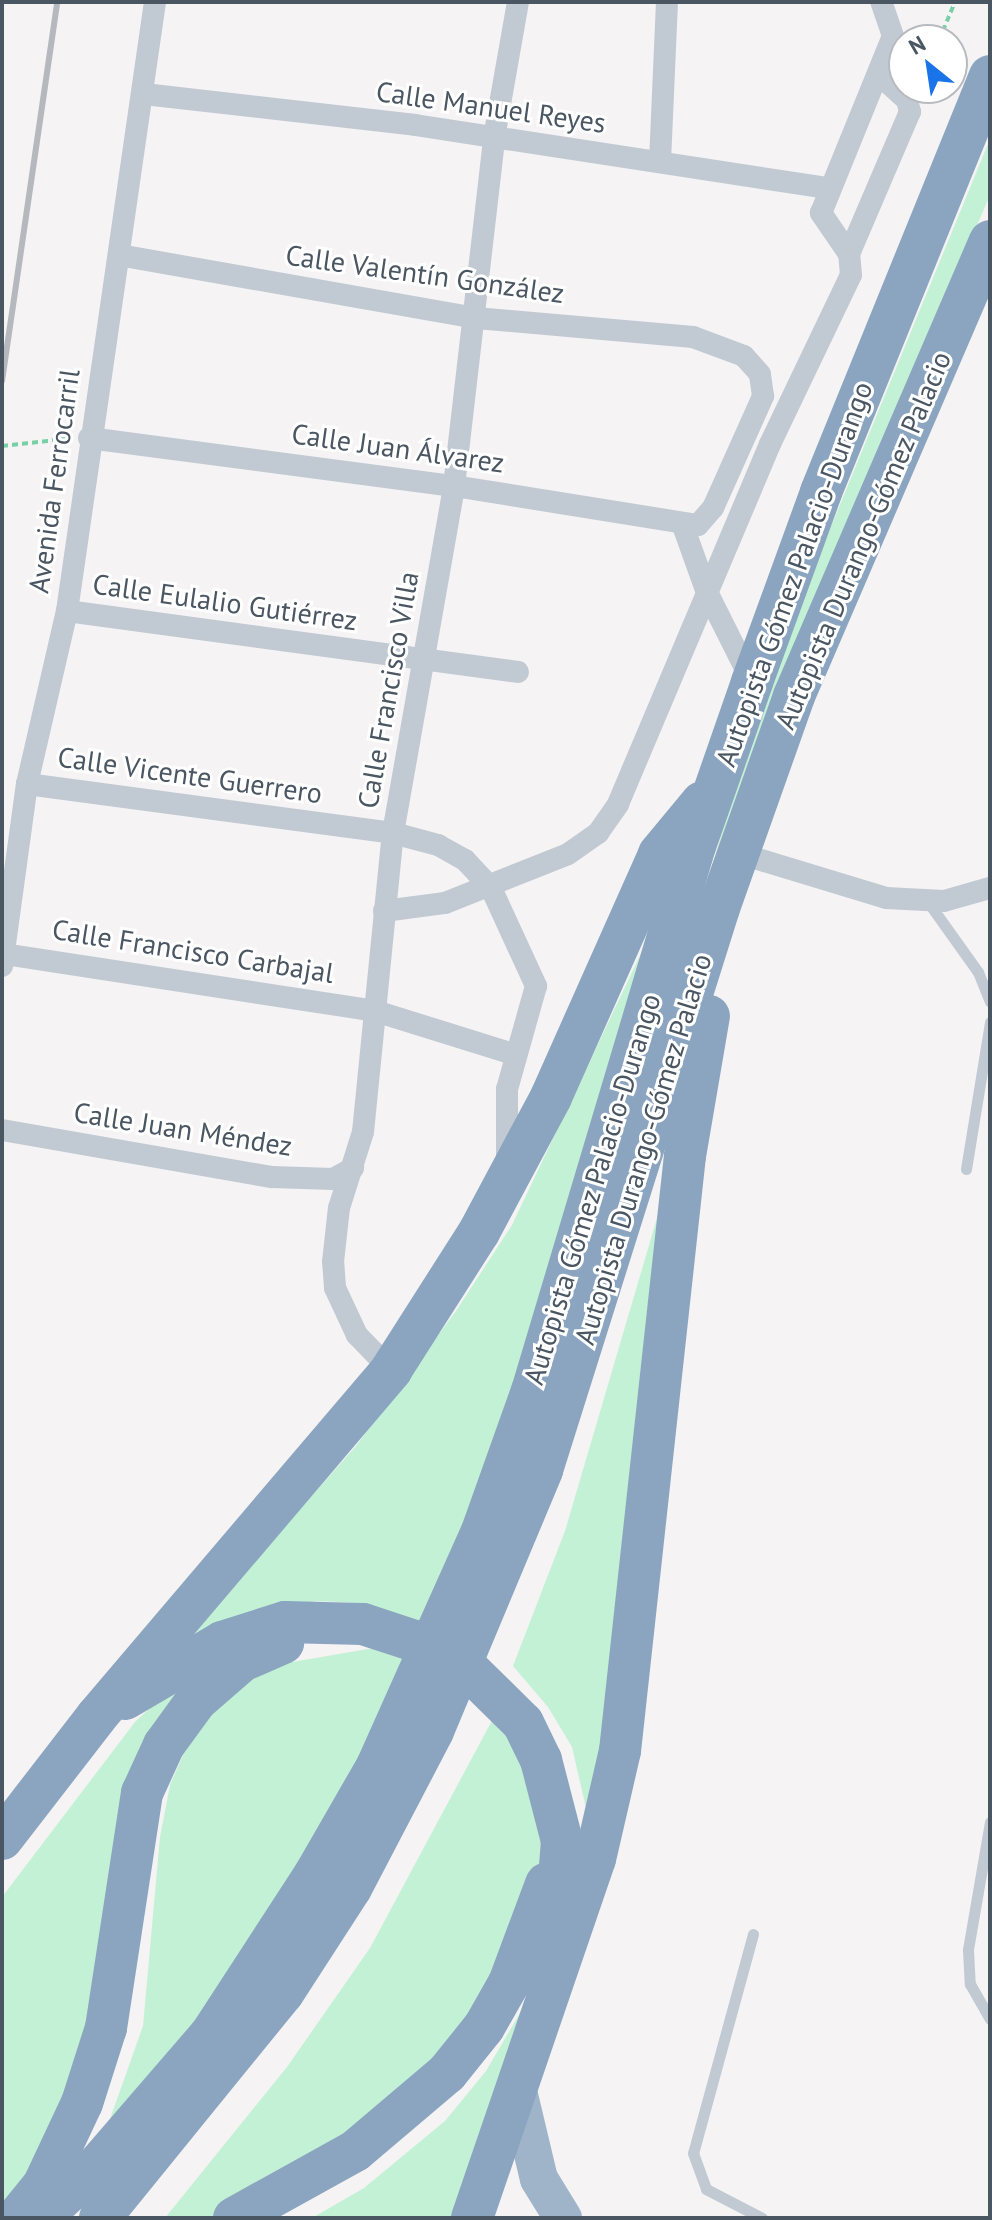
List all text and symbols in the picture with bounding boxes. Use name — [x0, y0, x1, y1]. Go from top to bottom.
north arrow — [888, 24, 968, 104]
text: N — [904, 29, 930, 61]
street label: Calle Manuel Reyes — [374, 74, 608, 140]
street label: Calle Valentín González — [283, 238, 567, 310]
street label: Autopista Durango-Gómez Palacio — [768, 346, 958, 734]
street label: Avenida Ferrocarril — [22, 367, 86, 595]
street label: Autopista Gómez Palacio-Durango — [708, 377, 880, 771]
street label: Calle Juan Álvarez — [289, 416, 507, 480]
street label: Calle Eulalio Gutiérrez — [91, 567, 359, 637]
street label: Calle Francisco Villa — [351, 569, 425, 811]
street label: Calle Vicente Guerrero — [55, 740, 325, 810]
street label: Calle Francisco Carbajal — [50, 912, 336, 990]
street label: Autopista Durango-Gómez Palacio — [567, 949, 719, 1349]
street label: Autopista Gómez Palacio-Durango — [516, 989, 668, 1389]
street label: Calle Juan Méndez — [71, 1095, 295, 1163]

